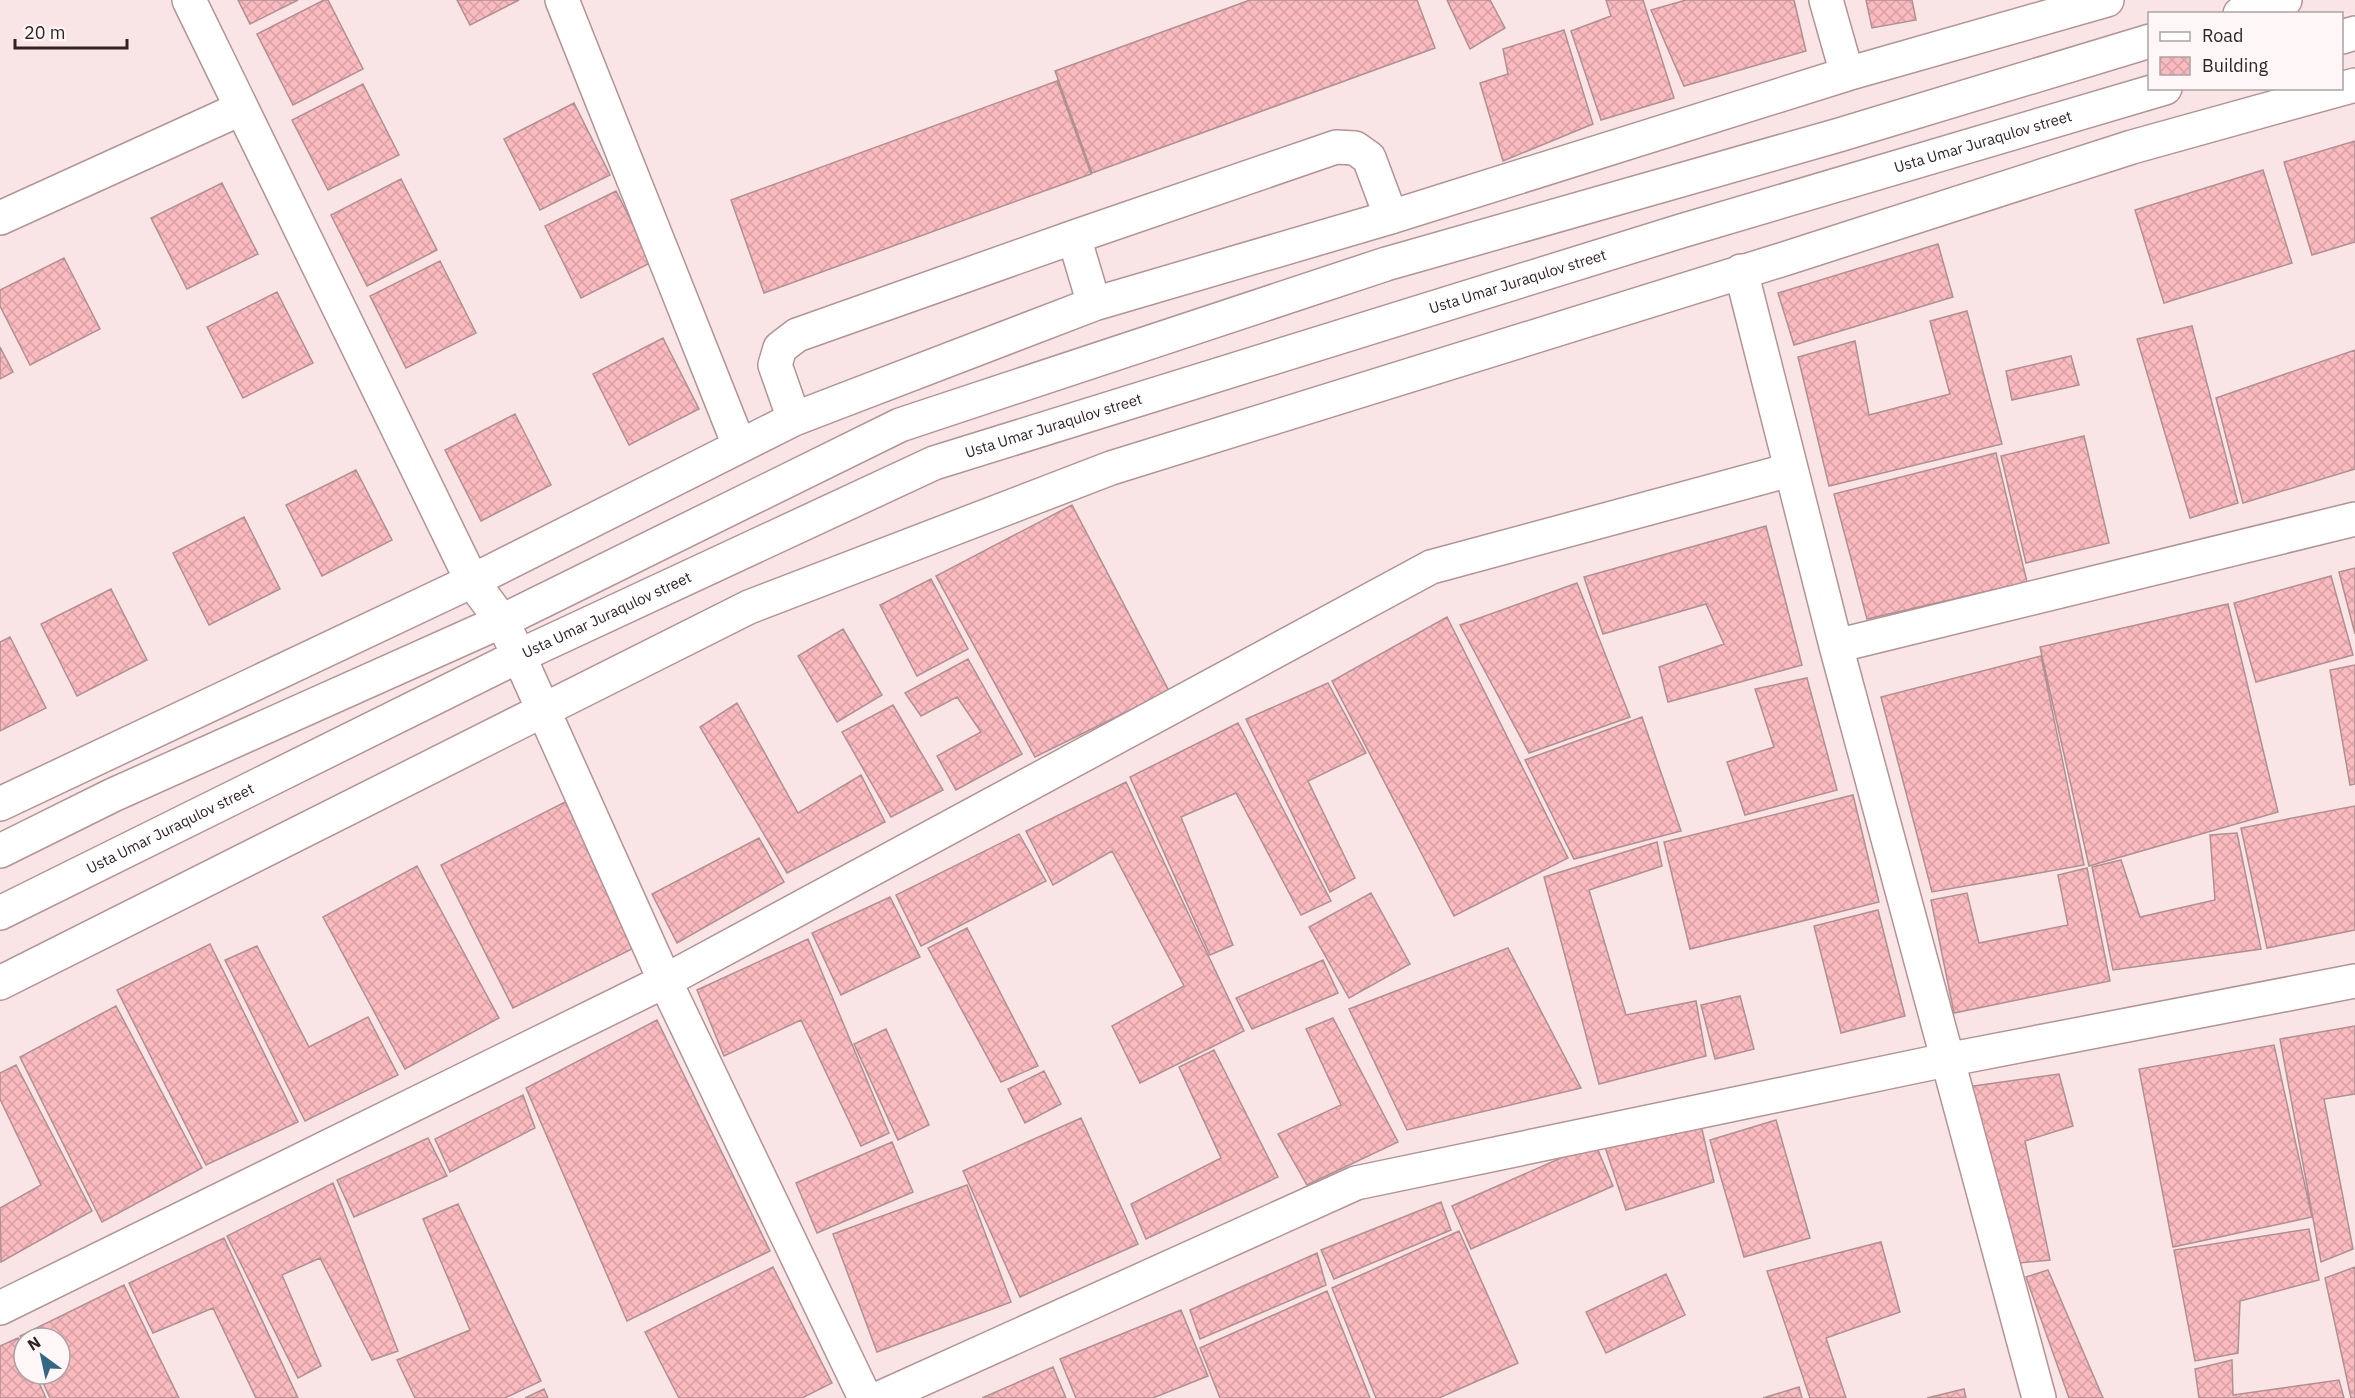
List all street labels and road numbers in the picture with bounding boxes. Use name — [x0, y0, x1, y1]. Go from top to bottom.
street label: Usta Umar Juraqulov street — [1892, 106, 2074, 177]
street label: Usta Umar Juraqulov street — [1427, 245, 1608, 318]
street label: Usta Umar Juraqulov street — [963, 389, 1144, 462]
street label: Usta Umar Juraqulov street — [519, 567, 694, 662]
street label: Usta Umar Juraqulov street — [83, 779, 257, 878]

